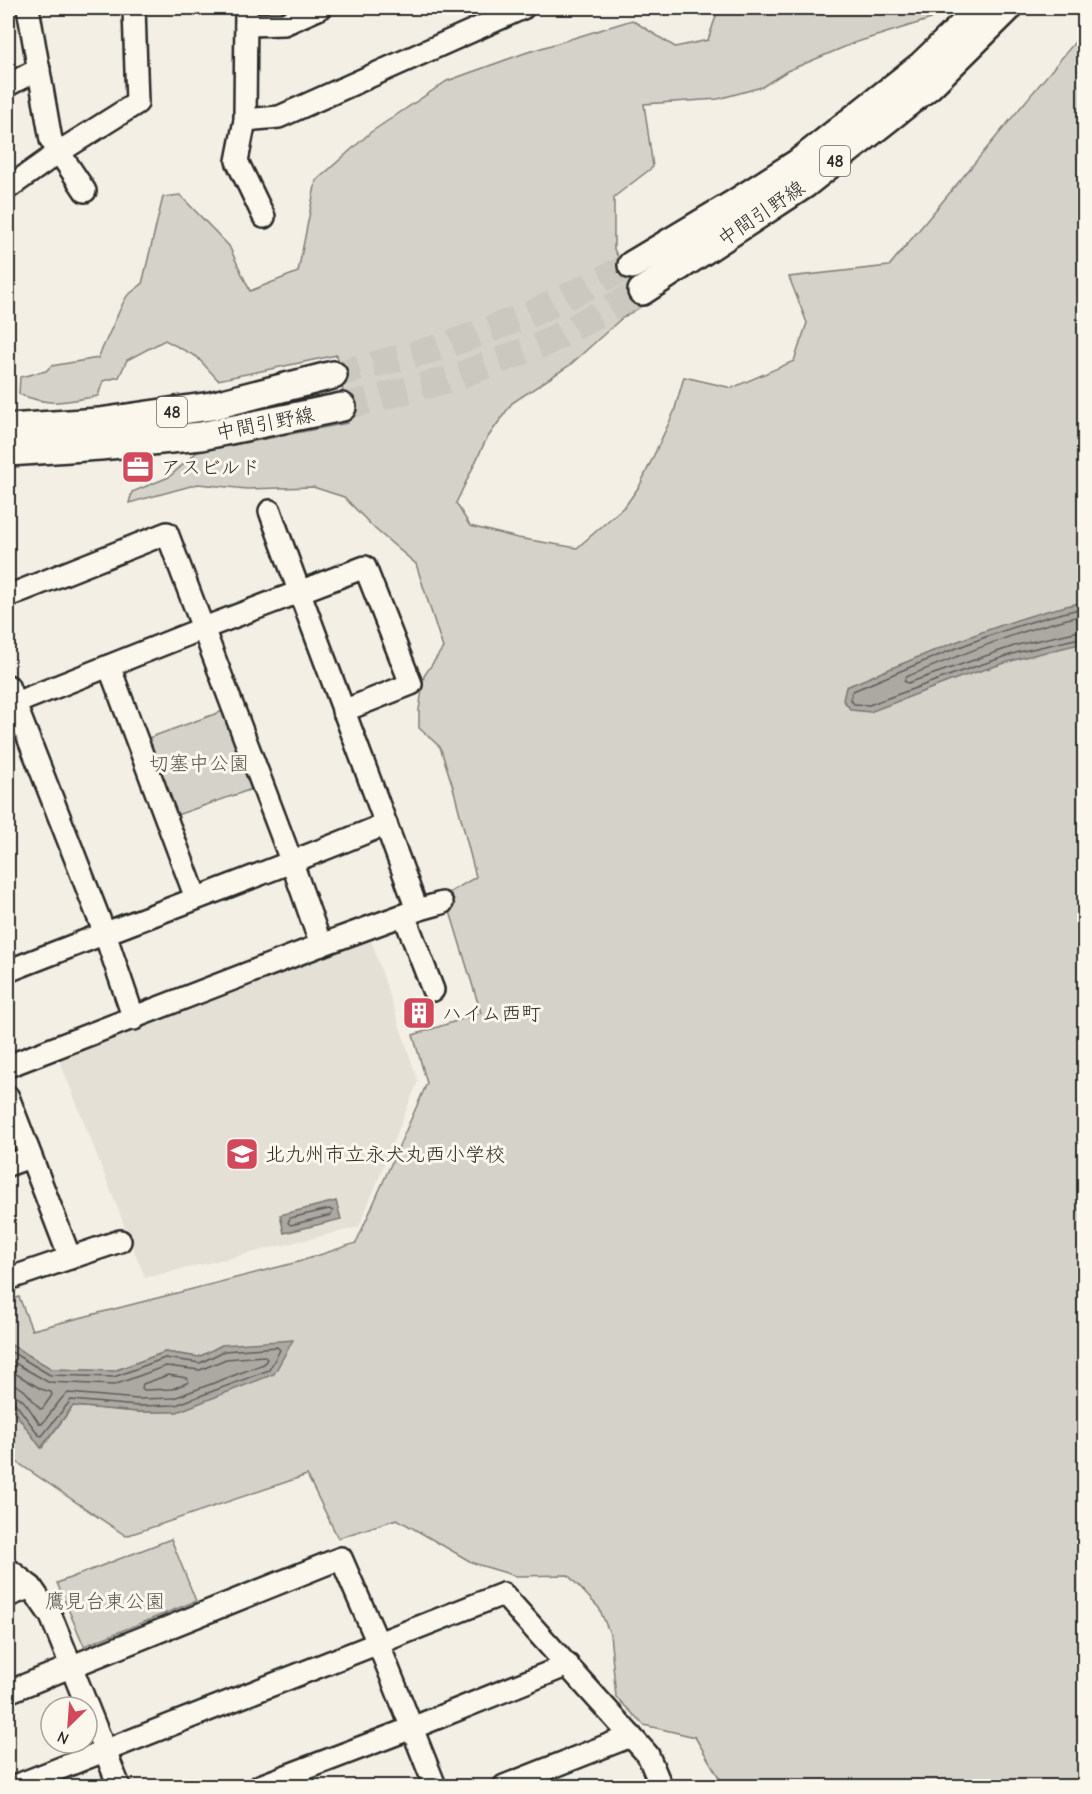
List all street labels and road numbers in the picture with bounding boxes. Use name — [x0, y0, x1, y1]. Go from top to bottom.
road number: 48 — [820, 146, 850, 176]
street label: 中間引野線 — [713, 176, 809, 251]
road number: 48 — [157, 397, 187, 427]
street label: 中間引野線 — [214, 403, 316, 444]

